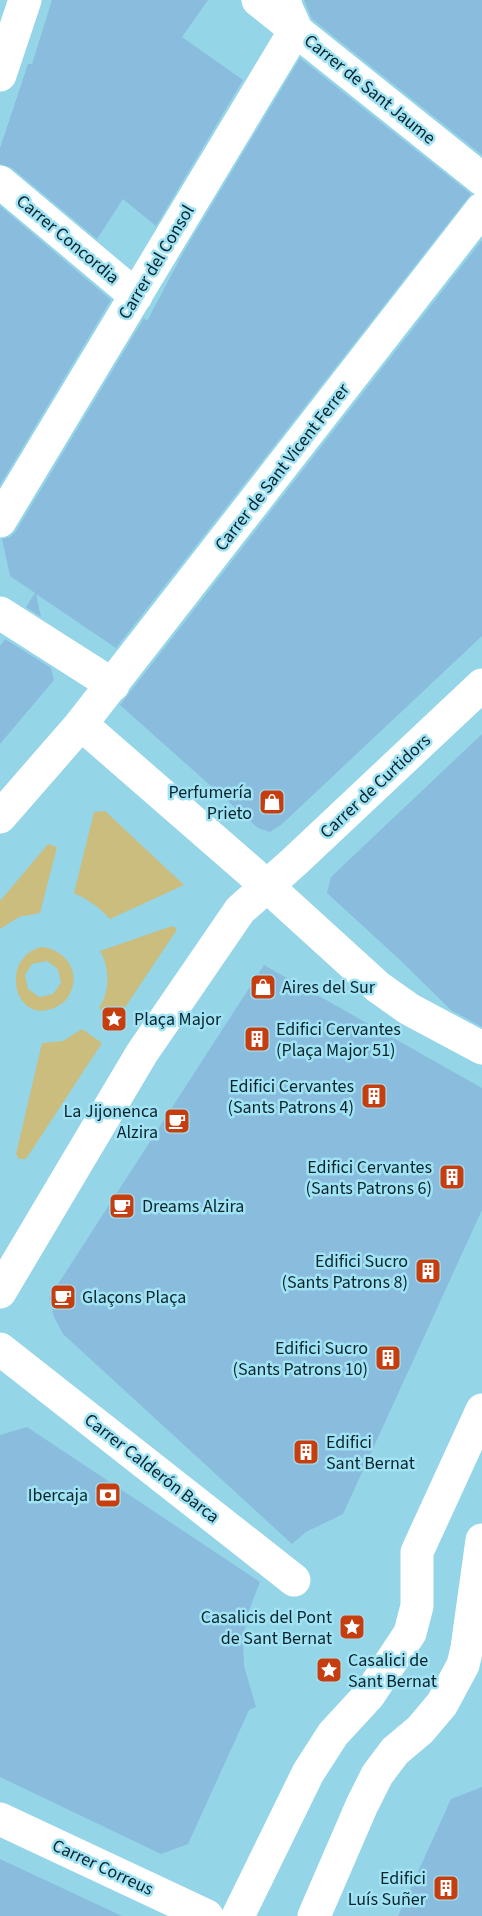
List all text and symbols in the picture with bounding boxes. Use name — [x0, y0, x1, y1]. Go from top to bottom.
street label: Carrer de Sant Jaume — [299, 29, 441, 150]
street label: Carrer Concordia — [11, 189, 125, 290]
street label: Carrer del Consol — [112, 200, 200, 324]
street label: Carrer de Sant Vicent Ferrer — [209, 378, 356, 556]
street label: Carrer de Curtidors — [314, 728, 436, 844]
place label: Perfumería Prieto — [168, 780, 252, 826]
shop icon: Perfumería Prieto — [257, 787, 287, 817]
shop icon: Aires del Sur — [248, 972, 278, 1002]
place label: Aires del Sur — [282, 975, 376, 1000]
place icon: Plaça Major — [99, 1004, 129, 1034]
place label: Plaça Major — [134, 1007, 222, 1032]
place label: Edifici Cervantes (Plaça Major 51) — [276, 1017, 401, 1063]
building icon: Edifici Cervantes (Plaça Major 51) — [242, 1024, 272, 1054]
place label: Edifici Cervantes (Sants Patrons 4) — [227, 1074, 354, 1120]
building icon: Edifici Cervantes (Sants Patrons 4) — [359, 1081, 389, 1111]
place label: La Jijonenca Alzira — [64, 1099, 158, 1145]
cafe icon: La Jijonenca Alzira — [162, 1106, 192, 1136]
place label: Edifici Cervantes (Sants Patrons 6) — [305, 1155, 432, 1201]
building icon: Edifici Cervantes (Sants Patrons 6) — [437, 1162, 467, 1192]
cafe icon: Dreams Alzira — [107, 1191, 137, 1221]
place label: Dreams Alzira — [142, 1194, 244, 1219]
place label: Edifici Sucro (Sants Patrons 8) — [281, 1249, 408, 1295]
building icon: Edifici Sucro (Sants Patrons 8) — [413, 1256, 443, 1286]
cafe icon: Glaçons Plaça — [48, 1282, 78, 1312]
place label: Glaçons Plaça — [82, 1285, 186, 1310]
place label: Edifici Sucro (Sants Patrons 10) — [232, 1336, 368, 1382]
building icon: Edifici Sucro (Sants Patrons 10) — [373, 1343, 403, 1373]
street label: Carrer Calderón Barca — [79, 1408, 225, 1529]
place label: Edifici Sant Bernat — [326, 1430, 415, 1476]
building icon: Edifici Sant Bernat — [291, 1437, 321, 1467]
bank icon: Ibercaja — [93, 1480, 123, 1510]
place label: Ibercaja — [28, 1483, 88, 1508]
place label: Casalicis del Pont de Sant Bernat — [201, 1605, 332, 1651]
place icon: Casalicis del Pont de Sant Bernat — [337, 1612, 367, 1642]
place label: Casalici de Sant Bernat — [348, 1648, 437, 1694]
place icon: Casalici de Sant Bernat — [314, 1655, 344, 1685]
street label: Carrer Correus — [48, 1833, 157, 1902]
place label: Edifici Luís Suñer — [348, 1866, 427, 1912]
building icon: Edifici Luís Suñer — [431, 1873, 461, 1903]

